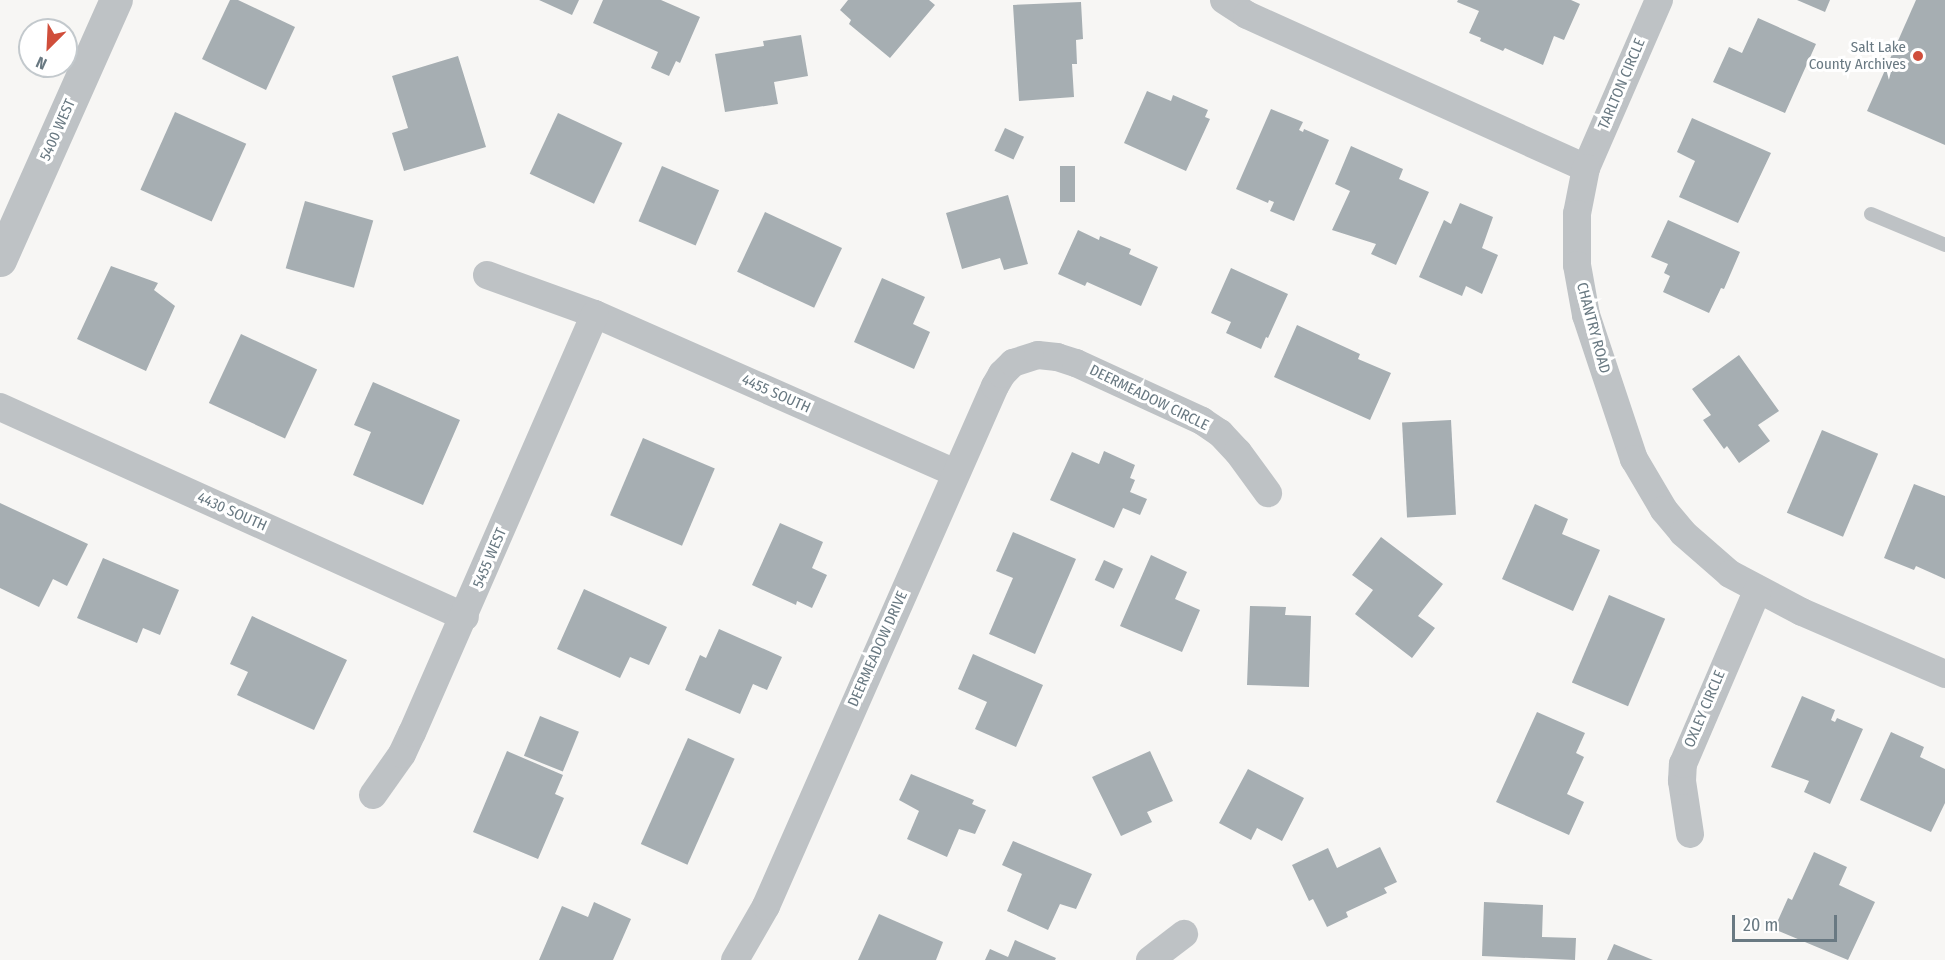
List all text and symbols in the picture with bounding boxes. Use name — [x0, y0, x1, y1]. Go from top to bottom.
north arrow — [18, 18, 78, 78]
street label: TARLTON CIRCLE — [1595, 36, 1649, 132]
place label: Salt Lake County Archives — [1809, 38, 1906, 73]
marker: Salt Lake County Archives — [1911, 49, 1925, 63]
text: N — [33, 52, 50, 74]
street label: 5400 WEST — [36, 96, 80, 164]
street label: CHANTRY ROAD — [1572, 281, 1614, 375]
street label: DEERMEADOW CIRCLE — [1086, 361, 1212, 435]
street label: 4455 SOUTH — [739, 371, 813, 417]
street label: 4430 SOUTH — [194, 489, 270, 535]
street label: 5455 WEST — [469, 525, 511, 591]
street label: DEERMEADOW DRIVE — [844, 588, 912, 710]
street label: OXLEY CIRCLE — [1681, 668, 1729, 750]
scale bar — [1735, 903, 1840, 941]
text: 20 m — [1743, 914, 1778, 936]

